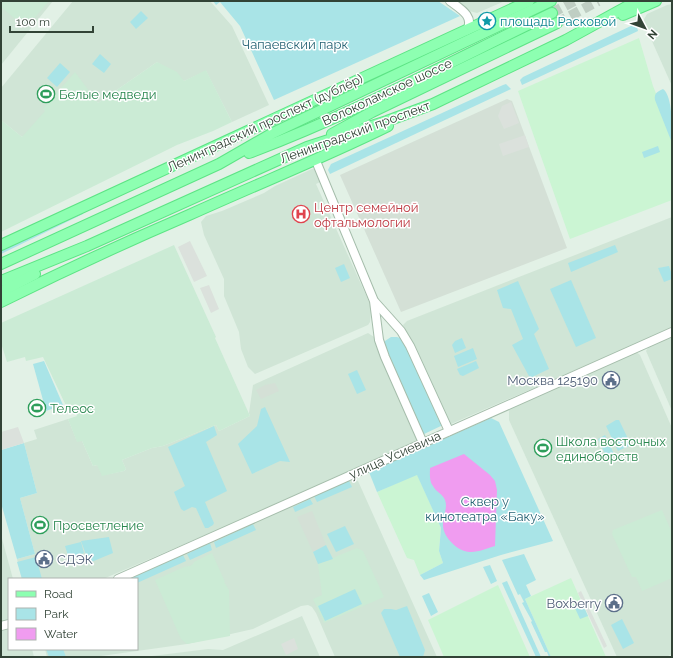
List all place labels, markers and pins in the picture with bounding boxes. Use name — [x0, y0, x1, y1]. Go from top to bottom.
place icon: площадь Расковой — [477, 11, 497, 31]
place label: площадь Расковой — [500, 14, 616, 29]
sports icon: Белые медведи — [36, 84, 56, 104]
place label: Белые медведи — [59, 87, 156, 102]
place label: Центр семейной офтальмологии — [314, 200, 418, 230]
hospital icon: Центр семейной офтальмологии — [291, 204, 311, 224]
public building icon: Москва 125190 — [601, 370, 621, 390]
place label: Москва 125190 — [507, 373, 598, 388]
sports icon: Телеос — [27, 398, 47, 418]
place label: Телеос — [50, 401, 94, 416]
place label: Школа восточных единоборств — [556, 434, 666, 464]
sports icon: Школа восточных единоборств — [533, 438, 553, 458]
sports icon: Просветление — [30, 515, 50, 535]
place label: Просветление — [53, 518, 144, 533]
public building icon: СДЭК — [34, 549, 54, 569]
place label: СДЭК — [57, 552, 93, 567]
public building icon: Boxberry — [604, 593, 624, 613]
place label: Boxberry — [547, 596, 601, 611]

